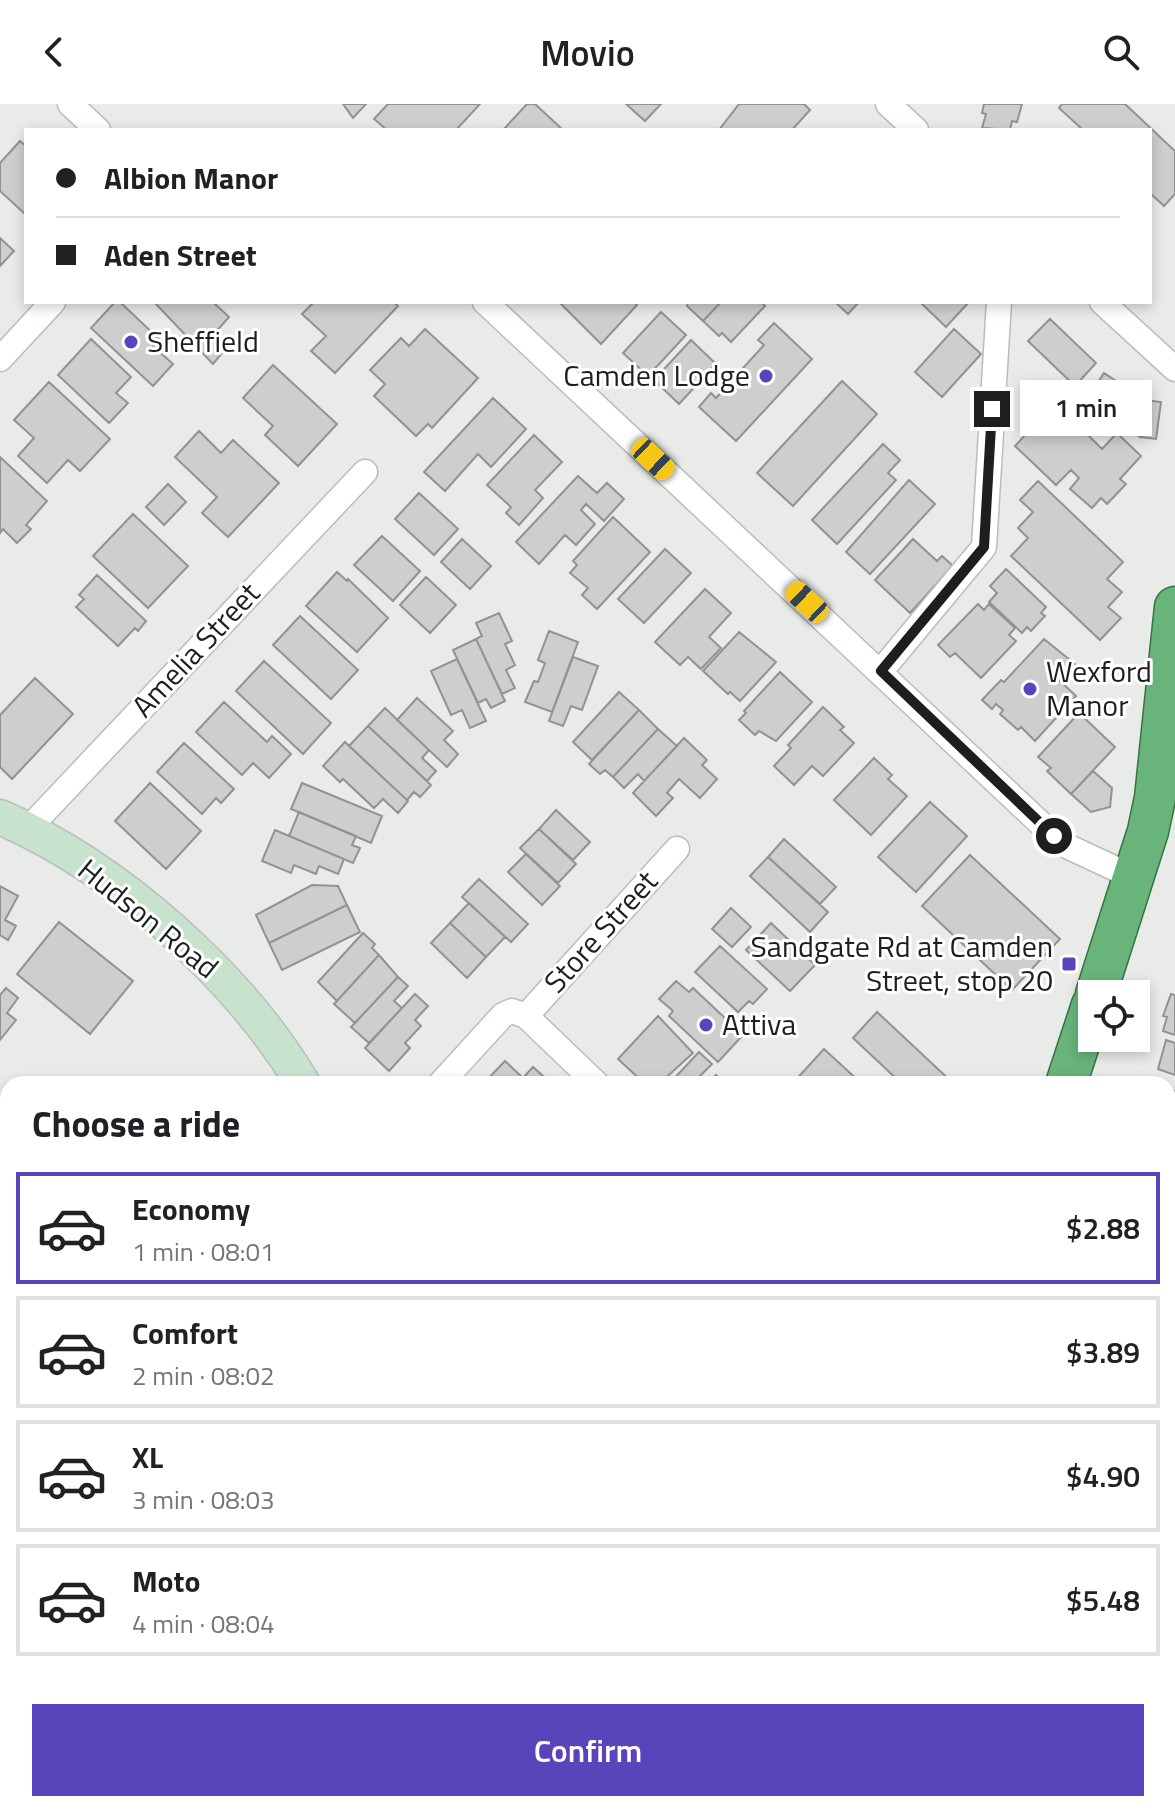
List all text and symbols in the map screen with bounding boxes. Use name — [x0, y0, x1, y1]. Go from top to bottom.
text: Movio — [540, 25, 635, 80]
icon: back — [32, 30, 76, 74]
icon: search — [1099, 30, 1143, 74]
text: Albion Manor — [104, 155, 278, 201]
text: Aden Street — [104, 232, 257, 278]
place label: Sheffield — [147, 318, 259, 364]
marker: Sheffield — [122, 333, 140, 351]
place label: Camden Lodge — [563, 352, 750, 398]
marker: Camden Lodge — [757, 367, 775, 385]
callout: 1 min — [1020, 381, 1152, 437]
text: 1 min — [1055, 388, 1117, 427]
route end — [974, 391, 1010, 427]
car — [627, 434, 679, 484]
street label: Amelia Street — [120, 571, 271, 727]
car — [781, 577, 833, 627]
place label: Wexford Manor — [1046, 648, 1152, 728]
marker: Wexford Manor — [1021, 680, 1039, 698]
route start — [1036, 818, 1072, 854]
street label: Hudson Road — [68, 847, 229, 989]
street label: Store Street — [532, 859, 668, 1003]
place label: Sandgate Rd at Camden Street, stop 20 — [751, 923, 1053, 1003]
marker: Sandgate Rd at Camden Street, stop 20 — [1060, 955, 1078, 973]
map controls — [1078, 980, 1150, 1052]
button: locate — [1078, 980, 1150, 1052]
place label: Attiva — [722, 1001, 796, 1047]
marker: Attiva — [697, 1016, 715, 1034]
text: Choose a ride — [32, 1096, 240, 1151]
text: Economy — [132, 1186, 250, 1232]
icon: car — [36, 1192, 108, 1264]
text: $2.88 — [1066, 1205, 1140, 1251]
text: 1 min · 08:01 — [132, 1232, 275, 1271]
text: Comfort — [132, 1310, 238, 1356]
icon: car — [36, 1316, 108, 1388]
text: $3.89 — [1066, 1329, 1140, 1375]
text: 2 min · 08:02 — [132, 1356, 275, 1395]
text: XL — [132, 1434, 163, 1480]
icon: car — [36, 1440, 108, 1512]
text: $4.90 — [1066, 1453, 1140, 1499]
text: 3 min · 08:03 — [132, 1480, 275, 1519]
text: Moto — [132, 1558, 200, 1604]
icon: car — [36, 1564, 108, 1636]
text: $5.48 — [1066, 1577, 1140, 1623]
text: 4 min · 08:04 — [132, 1604, 275, 1643]
button: Confirm — [32, 1704, 1144, 1796]

